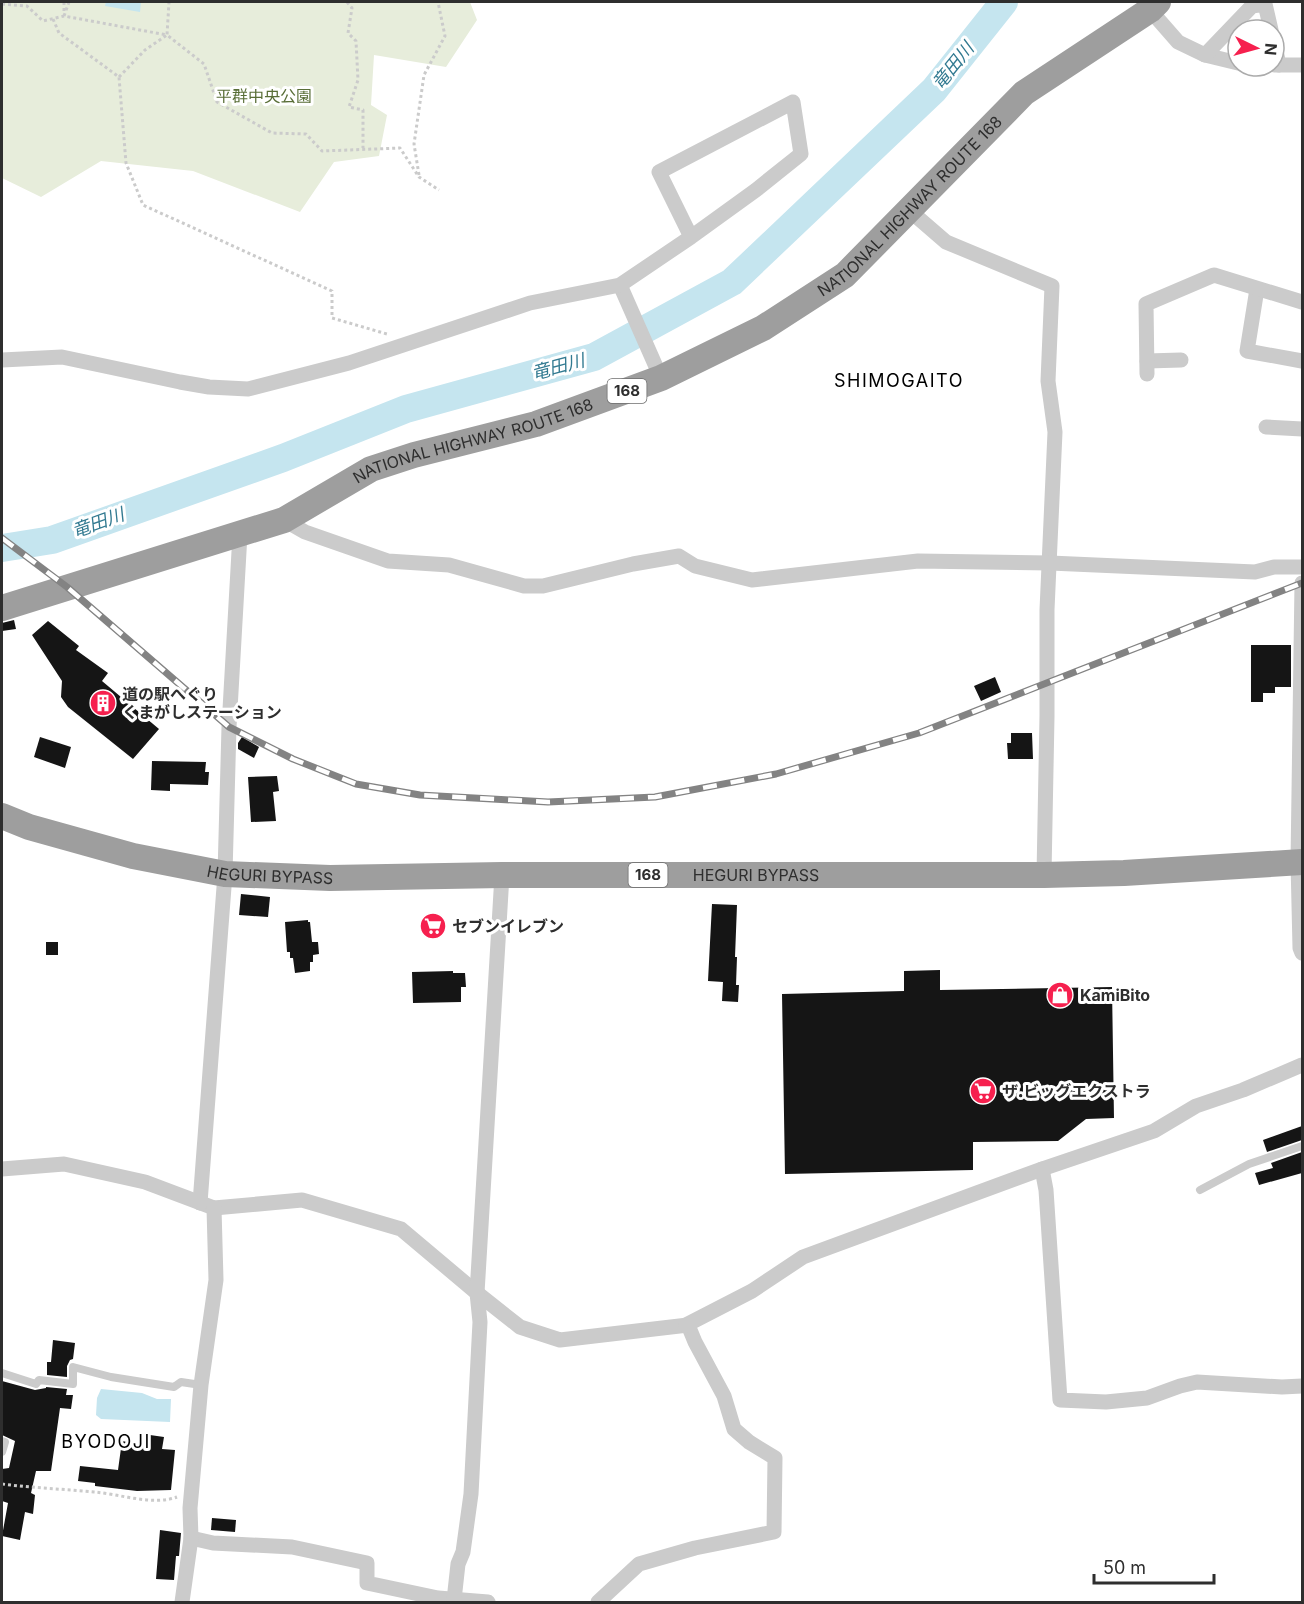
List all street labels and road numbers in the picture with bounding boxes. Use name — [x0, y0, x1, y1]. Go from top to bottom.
street label: NATIONAL HIGHWAY ROUTE 168 — [813, 111, 1006, 300]
road number: 168 — [608, 379, 646, 403]
street label: NATIONAL HIGHWAY ROUTE 168 — [349, 394, 596, 488]
street label: HEGURI BYPASS — [205, 861, 334, 888]
road number: 168 — [628, 863, 668, 887]
street label: HEGURI BYPASS — [693, 865, 819, 885]

